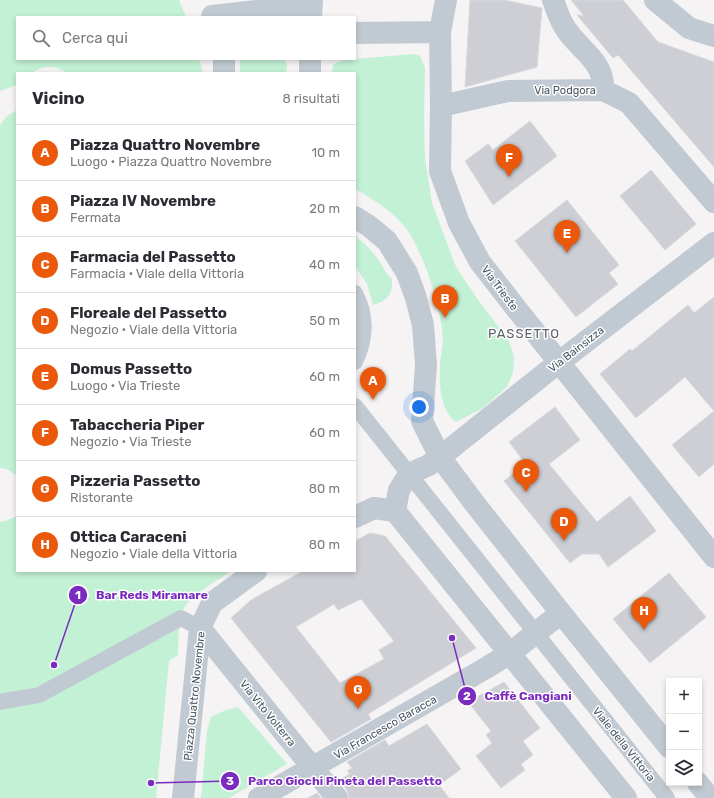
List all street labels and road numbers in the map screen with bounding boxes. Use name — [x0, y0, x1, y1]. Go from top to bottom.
street label: Via Podgora — [534, 84, 596, 97]
street label: Via Trieste — [478, 263, 521, 313]
street label: Via Bainsizza — [546, 324, 607, 375]
street label: Piazza Quattro Novembre — [181, 631, 208, 761]
street label: Via Vito Volterra — [237, 678, 298, 749]
street label: Via Francesco Baracca — [332, 693, 439, 762]
street label: Viale della Vittoria — [590, 705, 657, 784]

